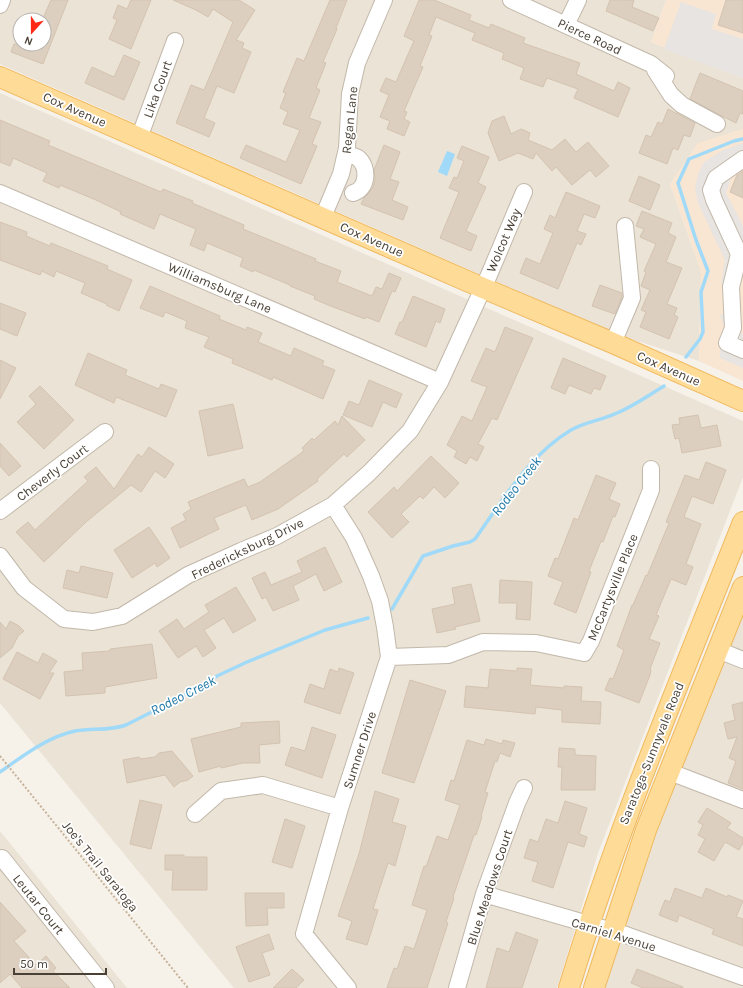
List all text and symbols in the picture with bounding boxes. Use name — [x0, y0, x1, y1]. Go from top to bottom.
north arrow — [12, 12, 52, 52]
street label: Pierce Road — [555, 15, 624, 58]
text: N — [23, 33, 35, 48]
street label: Lika Court — [140, 58, 175, 120]
street label: Regan Lane — [338, 85, 361, 155]
street label: Cox Avenue — [41, 89, 109, 130]
street label: Wolcot Way — [483, 206, 524, 274]
street label: Cox Avenue — [338, 219, 406, 260]
street label: Williamsburg Lane — [166, 259, 274, 316]
street label: Cox Avenue — [635, 348, 703, 389]
street label: Cheverly Court — [14, 441, 91, 504]
water label: Rodeo Creek — [488, 452, 546, 520]
street label: Fredericksburg Drive — [189, 515, 306, 582]
street label: McCartysville Place — [584, 531, 641, 643]
water label: Rodeo Creek — [148, 671, 220, 719]
street label: Saratoga-Sunnyvale Road — [616, 680, 687, 827]
street label: Sumner Drive — [340, 709, 379, 791]
street label: Joe's Trail Saratoga — [60, 818, 142, 915]
street label: Blue Meadows Court — [464, 827, 515, 947]
street label: Leutar Court — [10, 871, 67, 937]
street label: Carniel Avenue — [570, 914, 658, 955]
scale bar — [14, 950, 106, 976]
text: 50 m — [20, 957, 48, 971]

